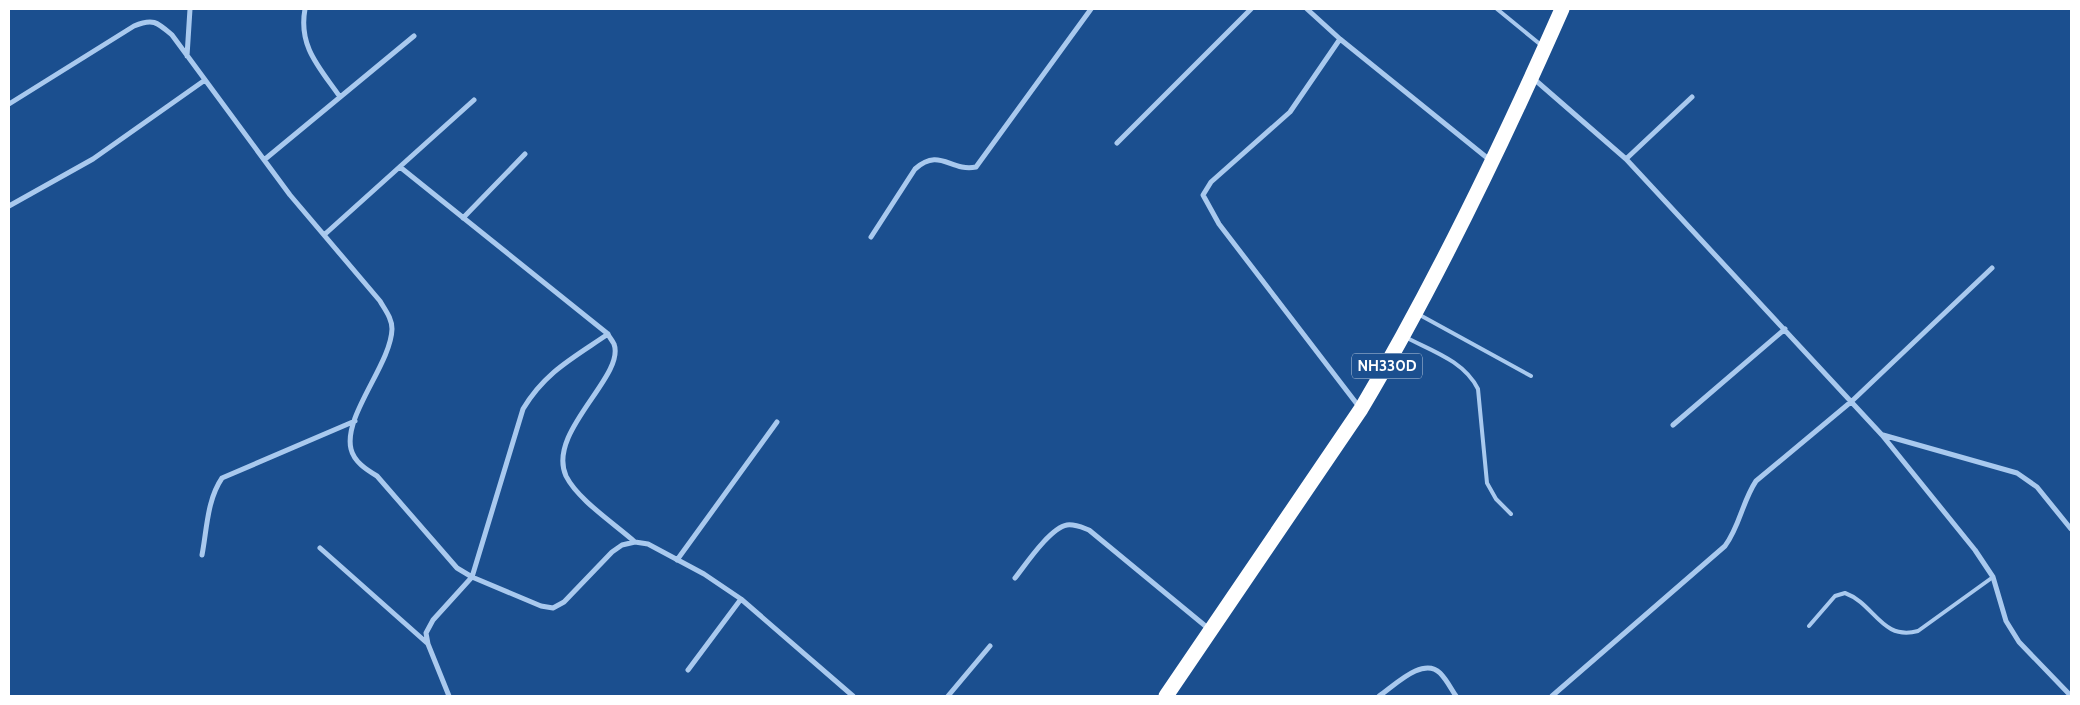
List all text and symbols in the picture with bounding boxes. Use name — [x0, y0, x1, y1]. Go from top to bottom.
road number: NH330D — [1352, 354, 1422, 378]

